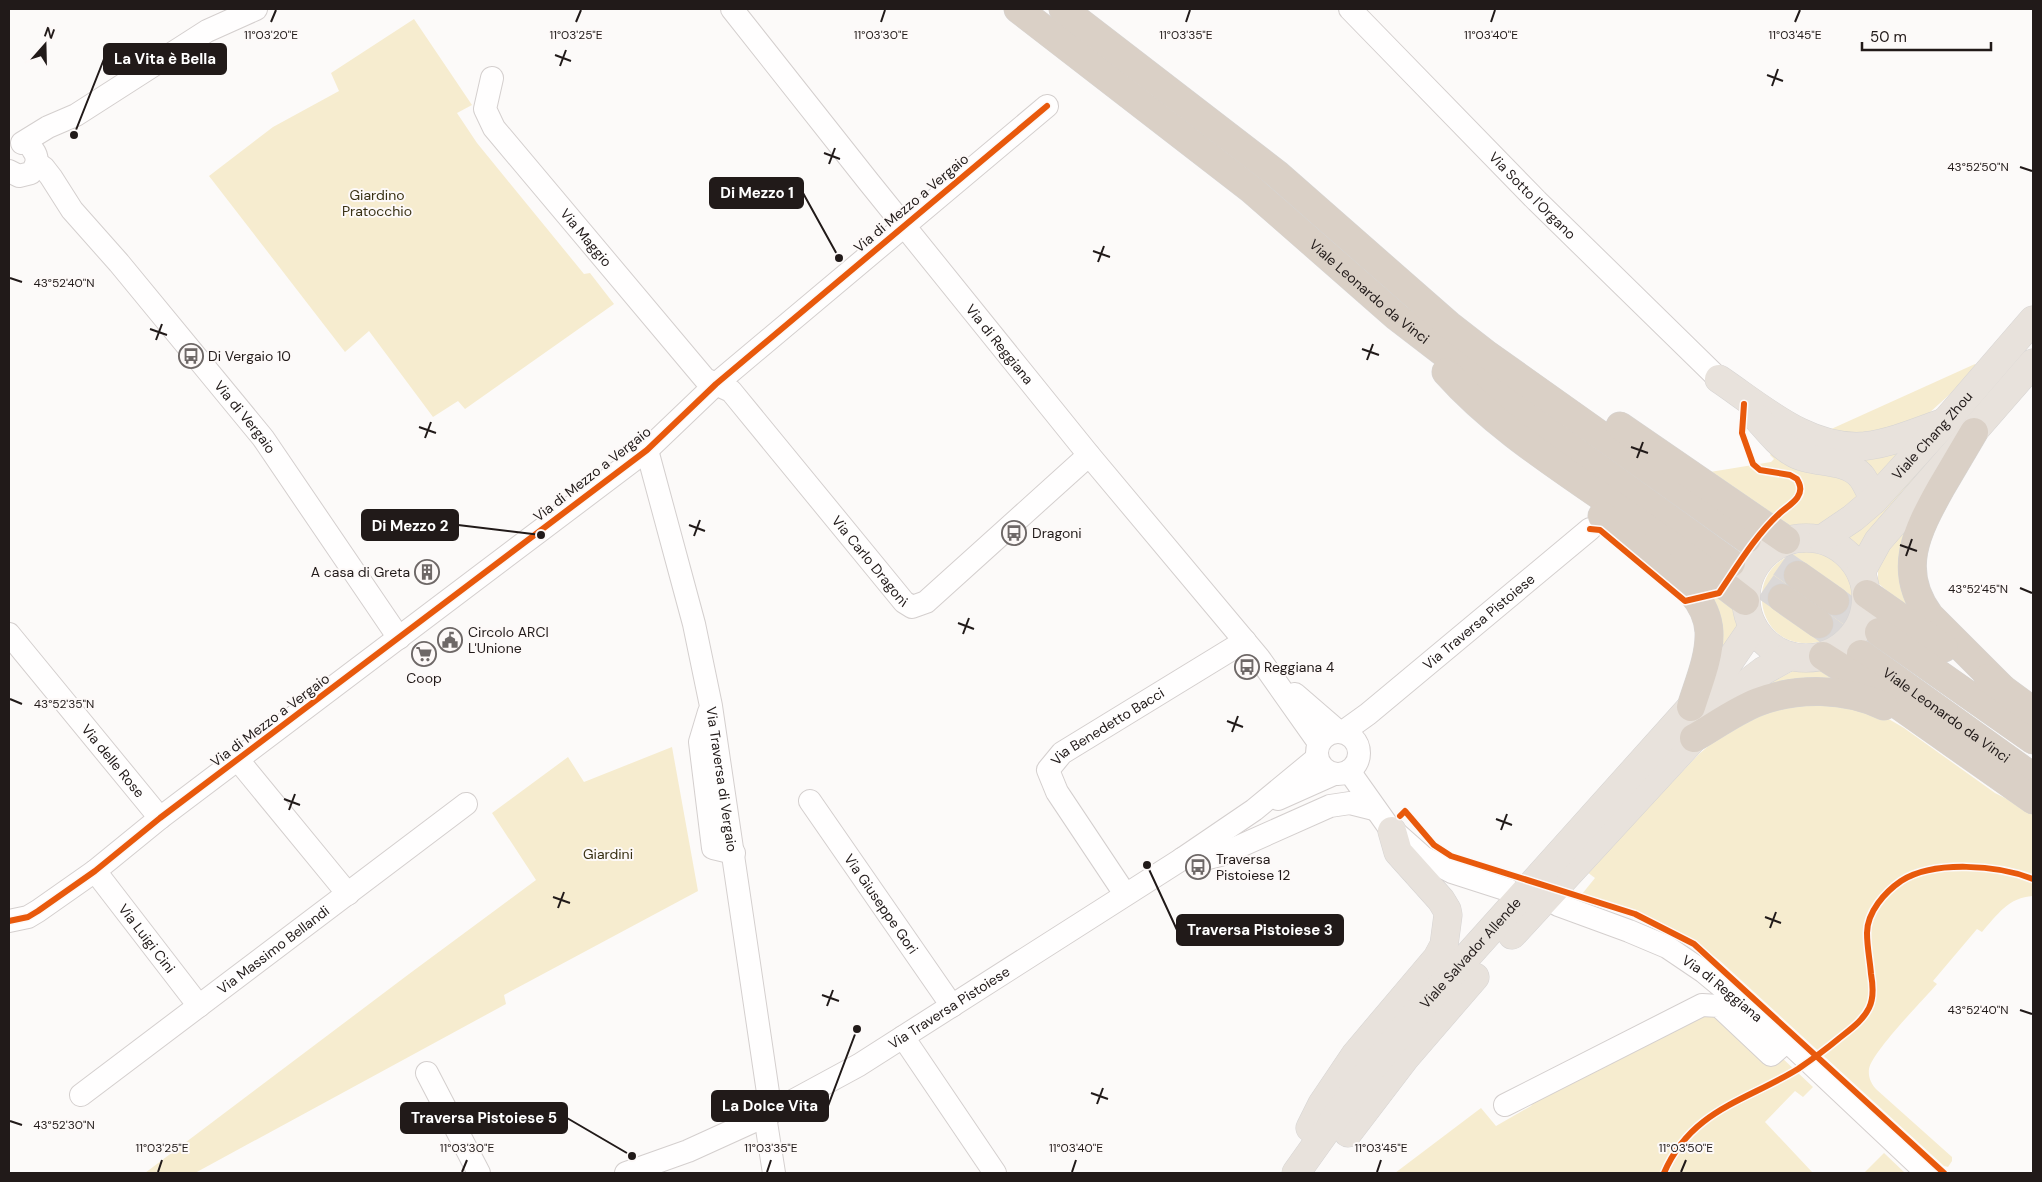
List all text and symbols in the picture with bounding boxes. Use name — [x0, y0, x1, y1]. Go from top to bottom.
north arrow — [20, 20, 70, 70]
scale bar — [1862, 20, 1991, 52]
text: N — [42, 23, 57, 43]
text: 11°03'20"E — [244, 27, 298, 43]
text: 11°03'25"E — [549, 27, 603, 43]
text: 11°03'30"E — [854, 27, 908, 43]
text: 11°03'35"E — [1159, 27, 1213, 43]
text: 11°03'40"E — [1464, 27, 1518, 43]
text: 11°03'45"E — [1769, 27, 1822, 43]
text: 50 m — [1870, 27, 1907, 47]
callout: La Vita è Bella — [104, 44, 226, 74]
text: La Vita è Bella — [114, 49, 216, 69]
street label: Via Sotto l'Organo — [1485, 148, 1580, 243]
street label: Via di Mezzo a Vergaio — [850, 150, 972, 256]
text: 43°52'50"N — [1947, 159, 2009, 175]
callout: Di Mezzo 1 — [710, 178, 803, 208]
text: Di Mezzo 1 — [720, 183, 794, 203]
park label: Giardino Pratocchio — [342, 186, 412, 220]
street label: Via Maggio — [556, 205, 616, 271]
street label: Viale Leonardo da Vinci — [1306, 235, 1433, 348]
text: 43°52'40"N — [33, 275, 95, 291]
street label: Via di Reggiana — [962, 300, 1037, 388]
bus stop icon: Di Vergaio 10 — [178, 343, 204, 369]
place label: Di Vergaio 10 — [208, 347, 291, 365]
street label: Via di Vergaio — [210, 377, 280, 457]
street label: Viale Chang Zhou — [1888, 388, 1976, 483]
street label: Via di Mezzo a Vergaio — [530, 422, 654, 526]
callout: Di Mezzo 2 — [362, 510, 458, 540]
street label: Via Carlo Dragoni — [828, 512, 911, 611]
text: Di Mezzo 2 — [372, 516, 449, 536]
bus stop icon: Dragoni — [1001, 520, 1027, 546]
place label: Dragoni — [1032, 524, 1082, 542]
building icon: A casa di Greta — [414, 559, 440, 585]
place label: A casa di Greta — [311, 563, 410, 581]
street label: Via Traversa Pistoiese — [1419, 570, 1539, 674]
text: 43°52'45"N — [1948, 581, 2008, 597]
place label: Circolo ARCI L'Unione — [468, 623, 549, 657]
public building icon: Circolo ARCI L'Unione — [437, 627, 463, 653]
supermarket icon: Coop — [411, 641, 437, 667]
bus stop icon: Reggiana 4 — [1234, 654, 1260, 680]
place label: Reggiana 4 — [1264, 658, 1335, 676]
street label: Viale Leonardo da Vinci — [1879, 663, 2014, 767]
street label: Via di Mezzo a Vergaio — [207, 669, 333, 771]
place label: Coop — [406, 669, 442, 687]
street label: Via Benedetto Bacci — [1047, 684, 1168, 769]
text: 43°52'35"N — [34, 696, 94, 712]
street label: Via Traversa di Vergaio — [702, 705, 741, 853]
street label: Via delle Rose — [78, 720, 149, 801]
park label: Giardini — [583, 845, 633, 863]
street label: Via Giuseppe Gori — [840, 850, 922, 957]
place label: Traversa Pistoiese 12 — [1216, 850, 1290, 884]
bus stop icon: Traversa Pistoiese 12 — [1185, 854, 1211, 880]
street label: Viale Salvador Allende — [1416, 894, 1525, 1012]
street label: Via Luigi Cini — [115, 900, 179, 977]
street label: Via Massimo Bellandi — [214, 902, 333, 998]
callout: Traversa Pistoiese 3 — [1177, 915, 1343, 945]
text: Traversa Pistoiese 3 — [1187, 920, 1333, 940]
street label: Via di Reggiana — [1679, 951, 1766, 1026]
street label: Via Traversa Pistoiese — [885, 962, 1013, 1053]
text: 43°52'40"N — [1947, 1002, 2009, 1018]
callout: La Dolce Vita — [712, 1091, 828, 1121]
text: La Dolce Vita — [722, 1096, 818, 1116]
callout: Traversa Pistoiese 5 — [401, 1103, 567, 1133]
text: Traversa Pistoiese 5 — [411, 1108, 557, 1128]
text: 43°52'30"N — [33, 1117, 95, 1133]
text: 11°03'25"E — [135, 1140, 189, 1156]
text: 11°03'30"E — [440, 1140, 494, 1156]
text: 11°03'35"E — [744, 1140, 798, 1156]
text: 11°03'40"E — [1049, 1140, 1103, 1156]
text: 11°03'45"E — [1355, 1140, 1408, 1156]
text: 11°03'50"E — [1659, 1140, 1713, 1156]

